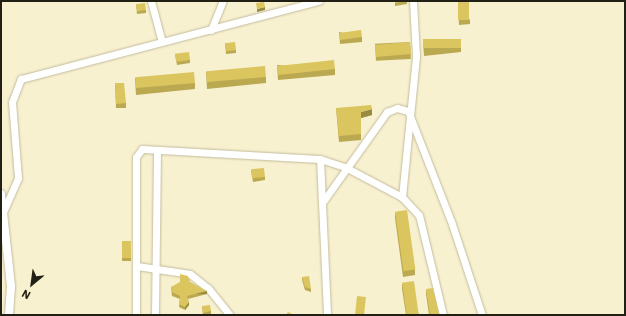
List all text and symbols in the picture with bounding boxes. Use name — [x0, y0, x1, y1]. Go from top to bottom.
north arrow — [12, 264, 52, 304]
text: N — [19, 286, 33, 303]

